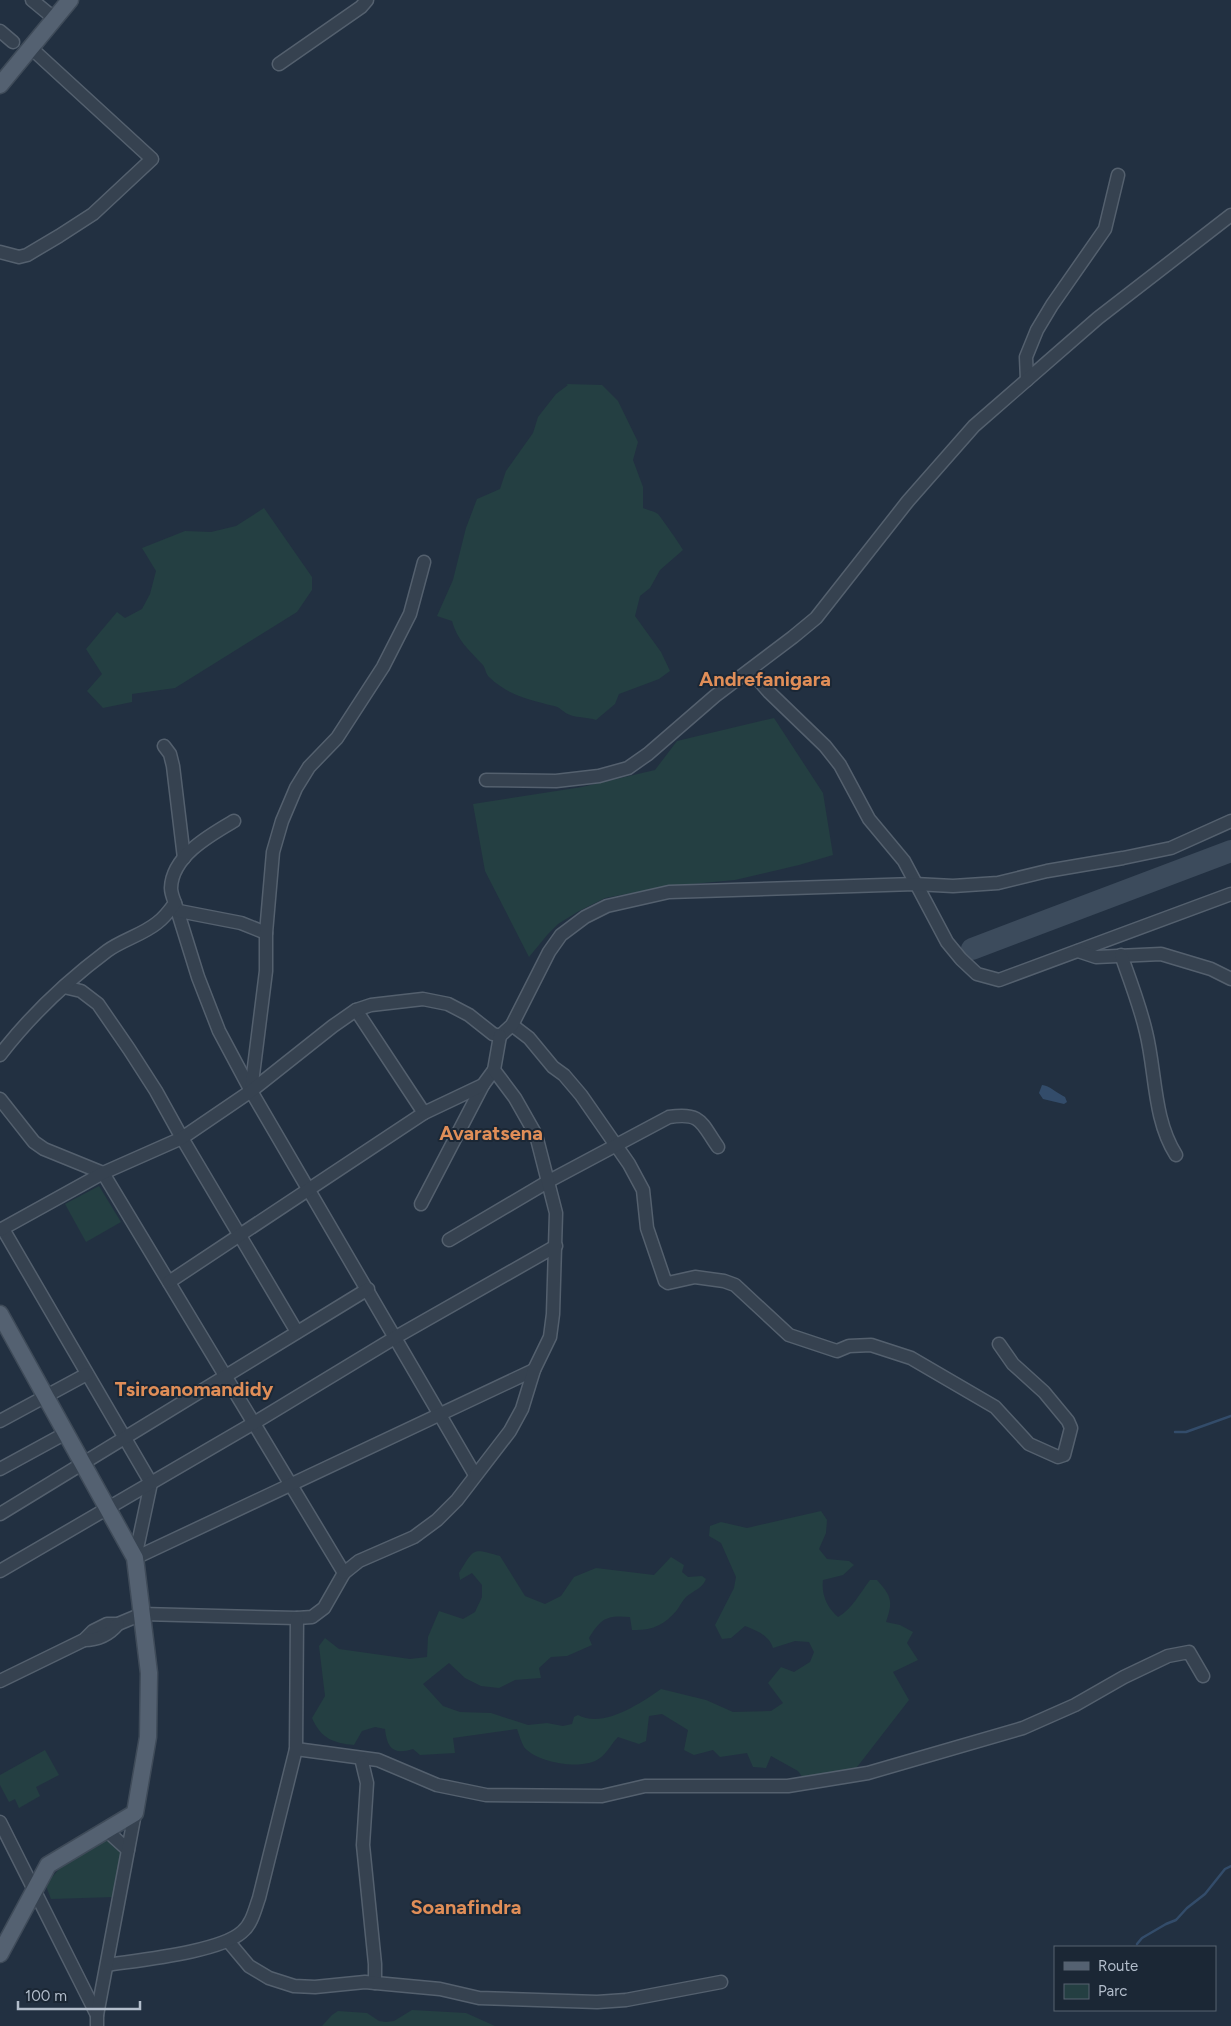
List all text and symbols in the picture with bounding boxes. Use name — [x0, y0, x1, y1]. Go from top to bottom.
district label: Andrefanigara — [699, 667, 831, 691]
district label: Avaratsena — [439, 1121, 543, 1145]
district label: Tsiroanomandidy — [115, 1377, 274, 1401]
district label: Soanafindra — [410, 1895, 522, 1919]
legend — [1054, 1946, 1216, 2011]
text: Route — [1098, 1957, 1138, 1975]
scale bar — [18, 1978, 140, 2010]
text: Parc — [1098, 1982, 1127, 2000]
text: 100 m — [25, 1987, 67, 2005]

